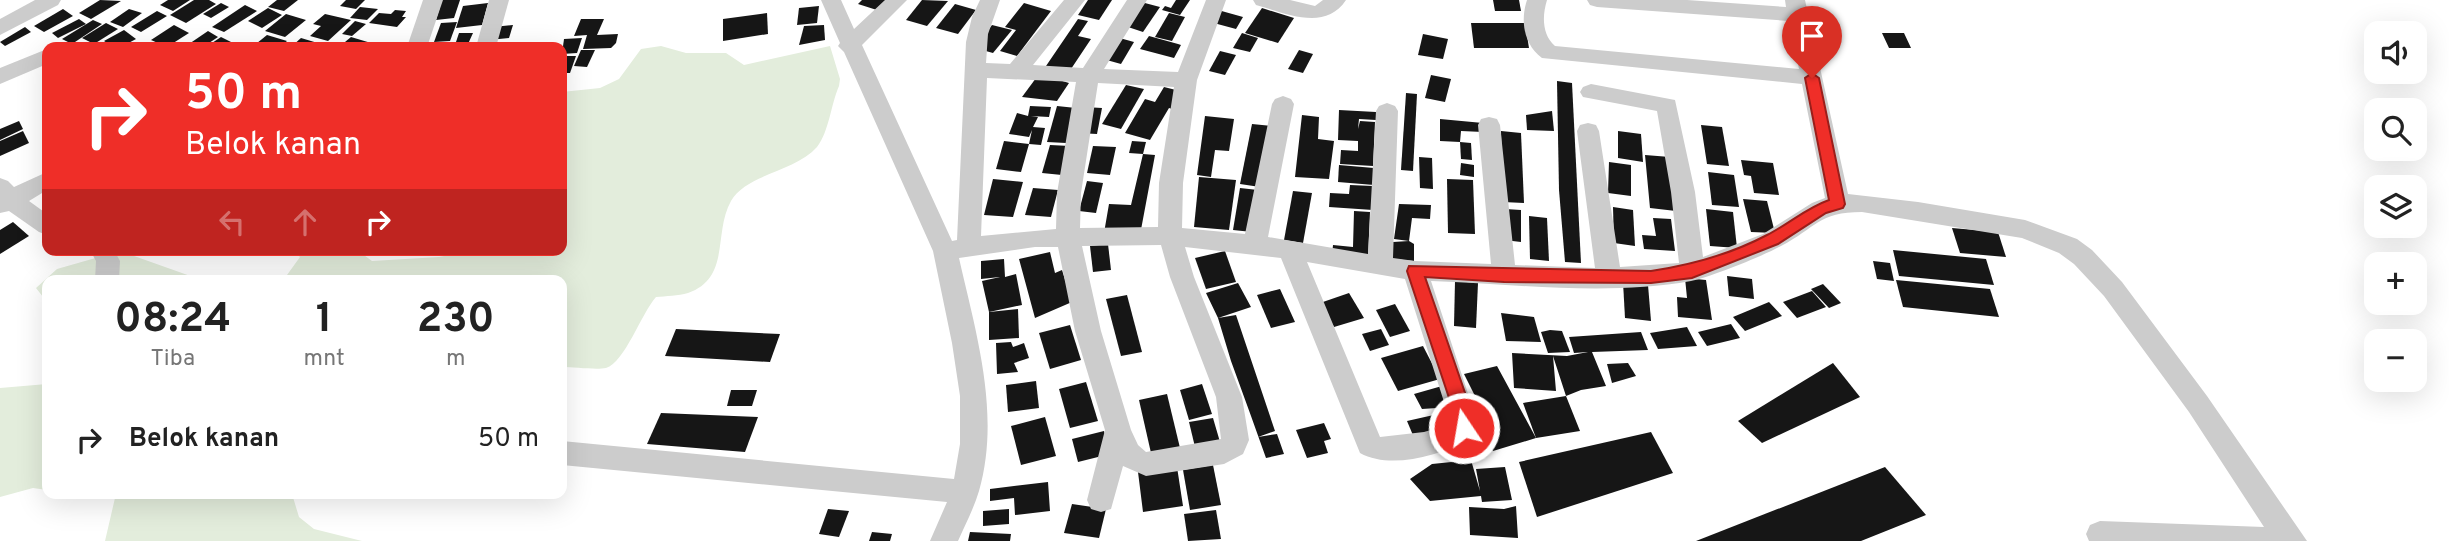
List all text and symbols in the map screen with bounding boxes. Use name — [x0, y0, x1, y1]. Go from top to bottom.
pin — [1782, 6, 1842, 78]
icon: arrive — [1793, 17, 1831, 55]
map controls — [2364, 21, 2427, 392]
button: sound — [2364, 21, 2427, 84]
text: 50 m — [185, 65, 302, 127]
icon: right — [70, 70, 161, 161]
button: search — [2364, 98, 2427, 161]
text: Belok kanan — [185, 126, 361, 166]
button: layers — [2364, 175, 2427, 238]
icon: left — [213, 203, 251, 241]
icon: ahead — [286, 203, 324, 241]
icon: right — [359, 203, 397, 241]
button: + — [2364, 252, 2427, 315]
text: 08:24 — [114, 294, 231, 347]
text: 1 — [316, 294, 332, 347]
text: 230 — [417, 294, 495, 347]
button: − — [2364, 329, 2427, 392]
text: Tiba — [150, 345, 195, 374]
text: mnt — [304, 345, 345, 374]
text: m — [446, 345, 466, 374]
position arrow — [1427, 391, 1501, 465]
icon: right — [70, 421, 108, 459]
text: Belok kanan — [129, 423, 279, 456]
text: 50 m — [478, 423, 539, 456]

